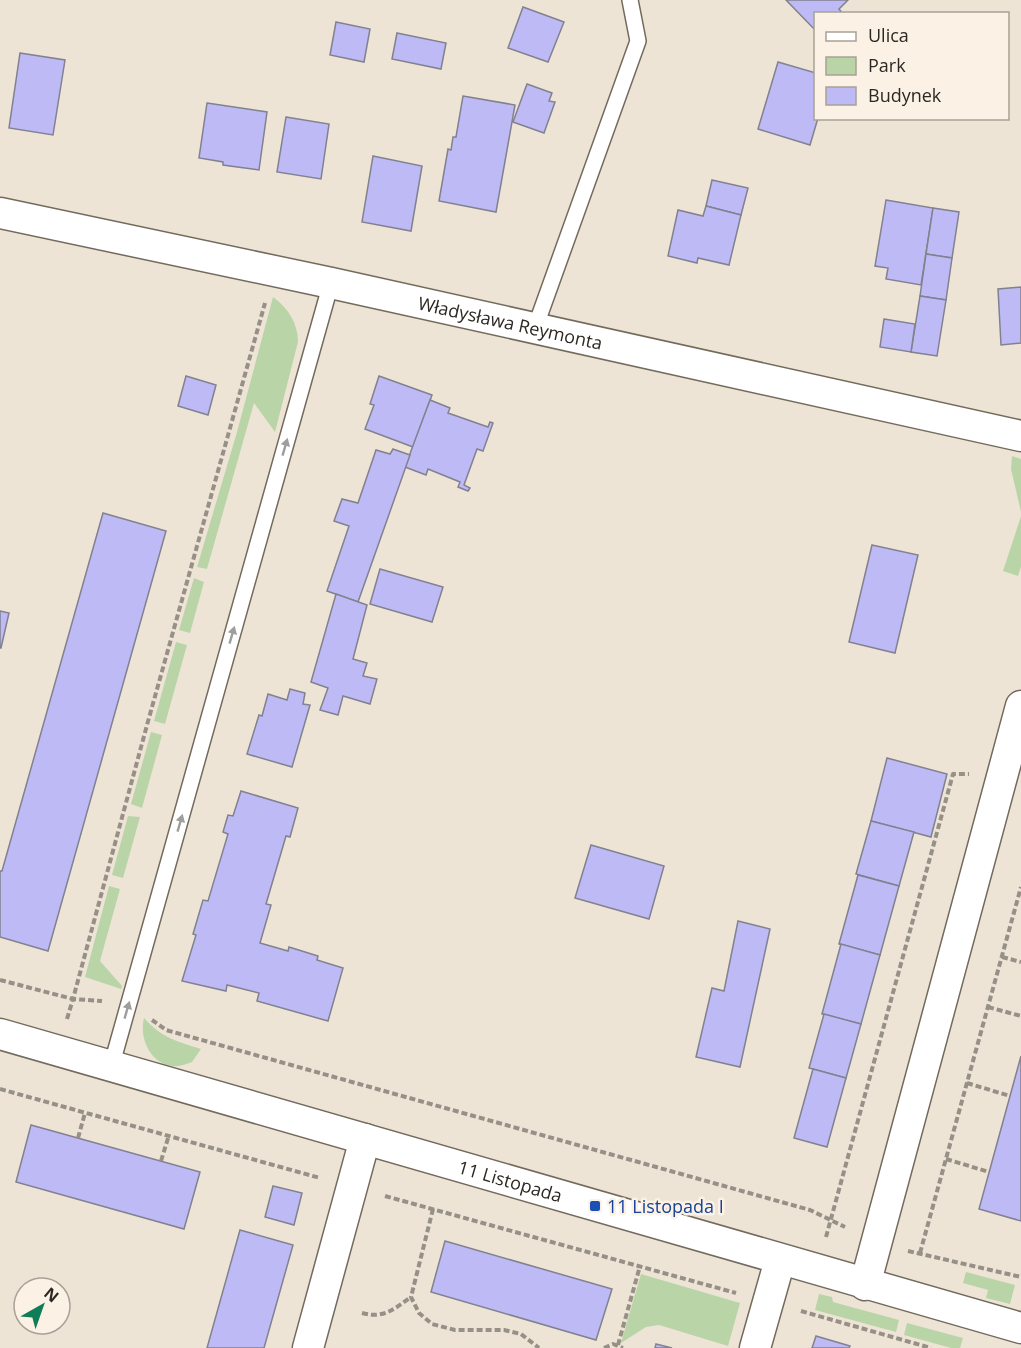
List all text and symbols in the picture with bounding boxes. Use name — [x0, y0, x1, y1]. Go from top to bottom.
legend — [814, 12, 1009, 120]
text: Ulica — [868, 23, 909, 47]
text: Park — [868, 53, 906, 77]
text: Budynek — [868, 83, 942, 107]
street label: Władysława Reymonta — [416, 291, 605, 355]
one-way arrow — [281, 438, 290, 456]
one-way arrow — [228, 626, 238, 644]
one-way arrow — [176, 814, 185, 832]
one-way arrow — [123, 1001, 132, 1019]
street label: 11 Listopada — [455, 1155, 565, 1207]
place label: 11 Listopada I — [607, 1194, 724, 1218]
marker: 11 Listopada I — [588, 1199, 602, 1213]
north arrow — [12, 1276, 72, 1336]
text: N — [40, 1282, 64, 1307]

